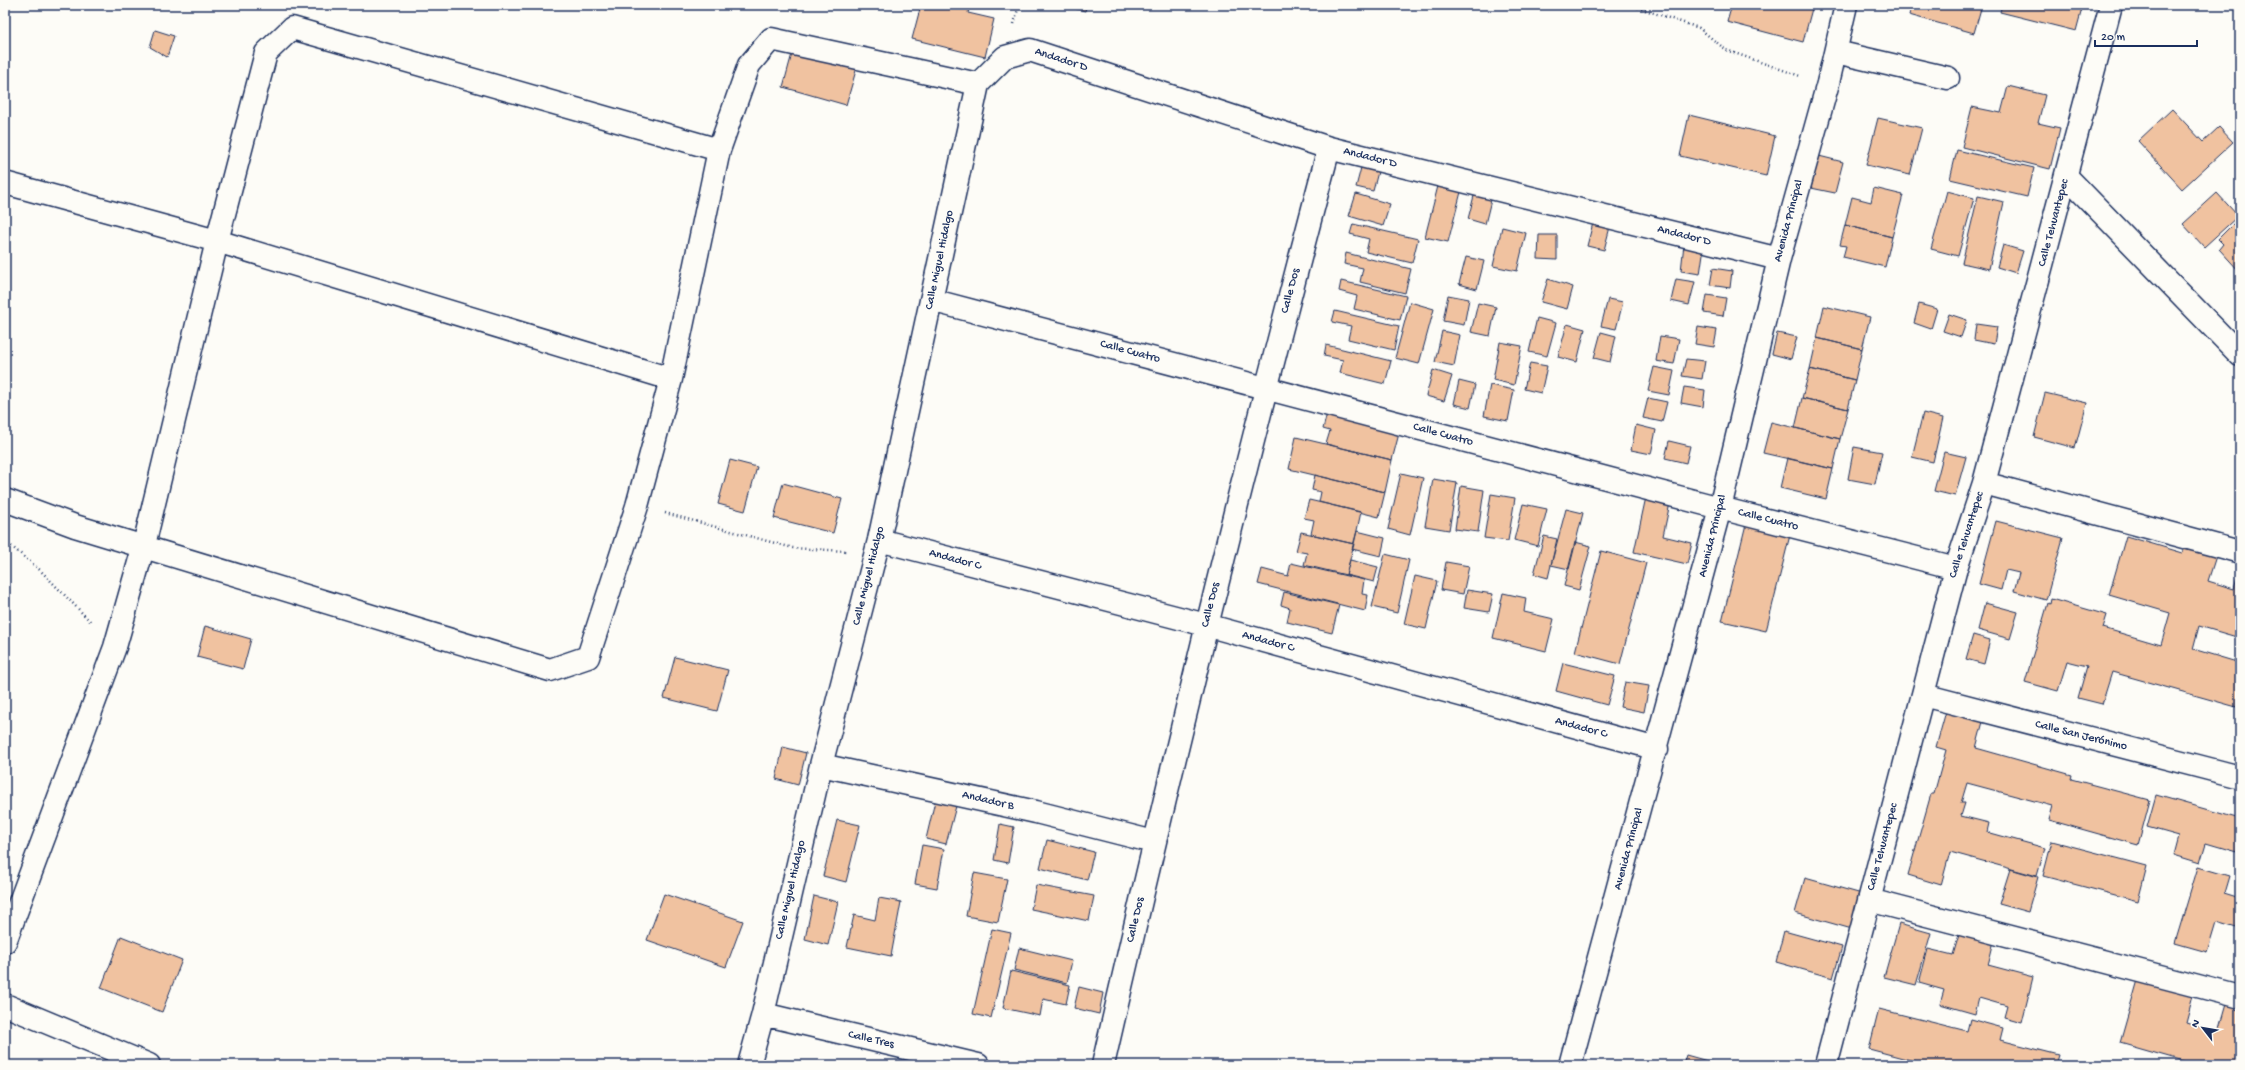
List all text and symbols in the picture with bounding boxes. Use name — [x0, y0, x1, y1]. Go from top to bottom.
scale bar — [2095, 22, 2197, 48]
text: 20 m — [2101, 31, 2126, 45]
street label: Andador D — [1033, 45, 1089, 75]
street label: Andador D — [1342, 145, 1398, 171]
street label: Calle Tehuantepec — [2036, 177, 2073, 268]
street label: Avenida Principal — [1771, 178, 1807, 264]
street label: Calle Miguel Hidalgo — [923, 209, 957, 311]
street label: Andador D — [1656, 223, 1712, 249]
street label: Calle Dos — [1278, 266, 1304, 315]
street label: Calle Cuatro — [1098, 337, 1162, 367]
street label: Calle Cuatro — [1411, 420, 1475, 450]
street label: Calle Tehuantepec — [1946, 489, 1988, 580]
street label: Avenida Principal — [1696, 493, 1730, 579]
street label: Calle Cuatro — [1736, 506, 1800, 534]
street label: Calle Miguel Hidalgo — [850, 525, 888, 627]
street label: Andador C — [927, 546, 984, 574]
street label: Calle Dos — [1199, 580, 1223, 629]
street label: Andador C — [1240, 628, 1297, 656]
street label: Andador C — [1553, 714, 1610, 742]
street label: Calle San Jerónimo — [2034, 718, 2128, 754]
street label: Andador B — [961, 788, 1016, 814]
street label: Calle Tehuantepec — [1865, 801, 1902, 892]
street label: Avenida Principal — [1611, 806, 1647, 892]
street label: Calle Miguel Hidalgo — [773, 839, 809, 941]
street label: Calle Dos — [1124, 895, 1148, 944]
north arrow — [2183, 1008, 2223, 1048]
text: N — [2189, 1018, 2203, 1030]
street label: Calle Tres — [847, 1028, 896, 1052]

